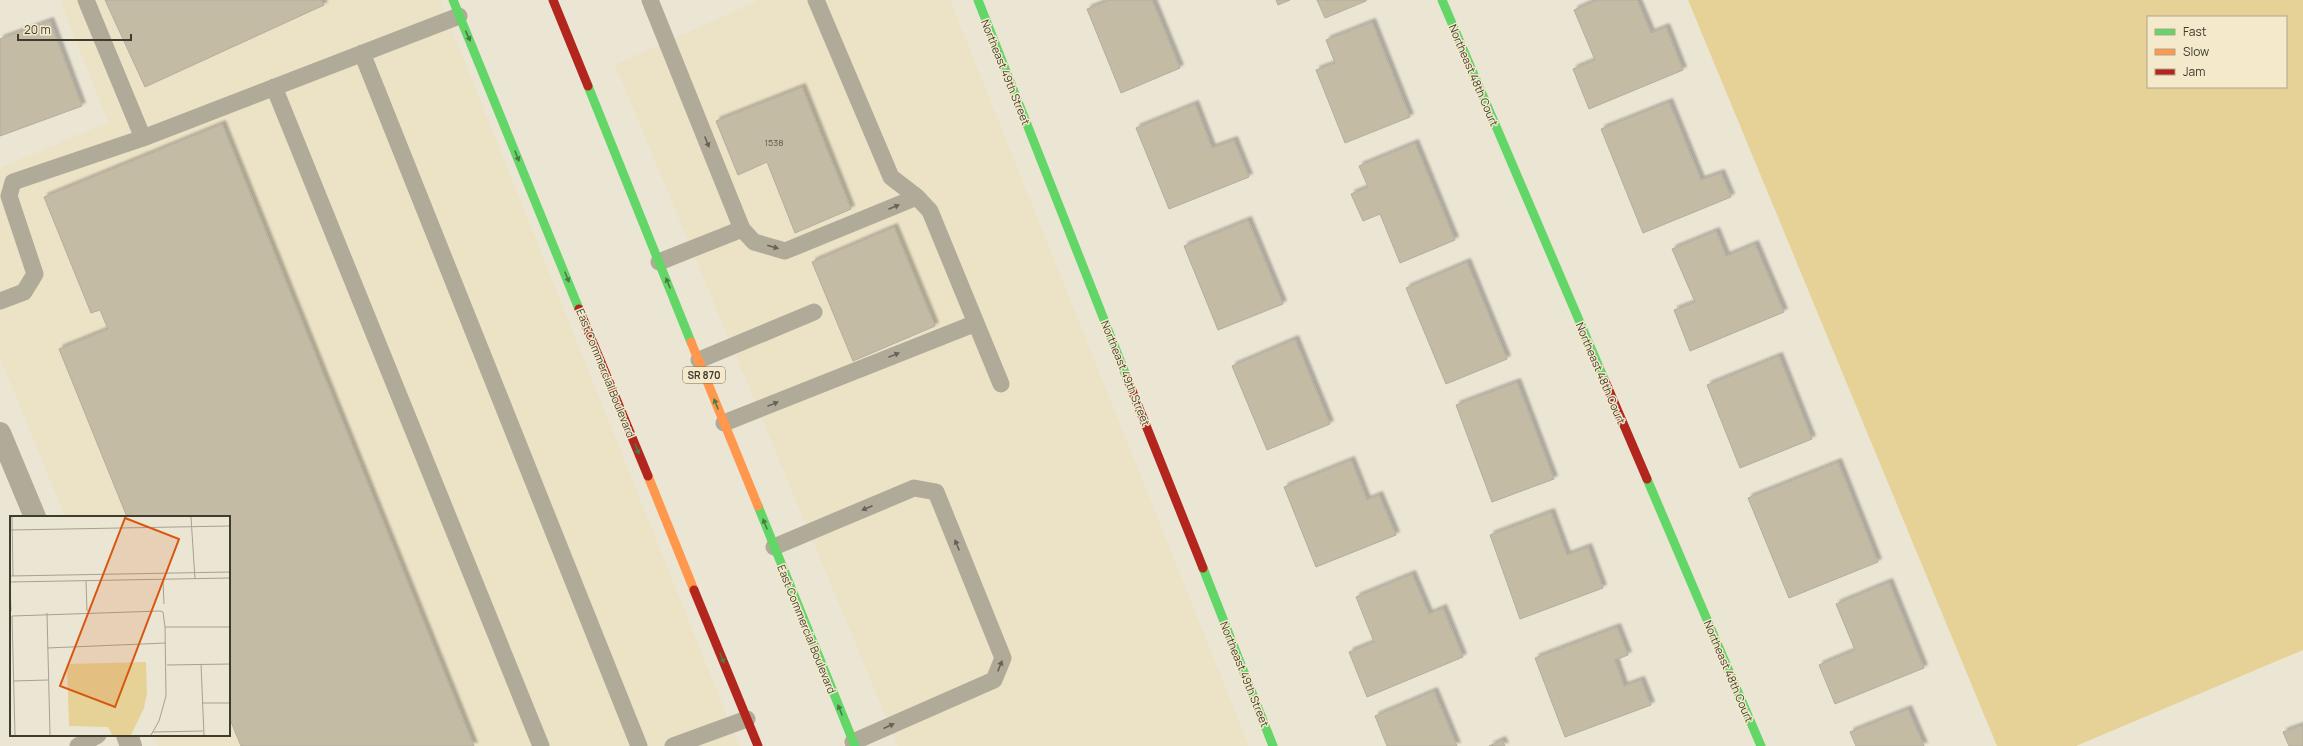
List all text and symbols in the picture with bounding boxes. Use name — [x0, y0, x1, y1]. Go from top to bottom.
scale bar — [18, 16, 131, 42]
legend — [2147, 16, 2287, 88]
street label: Northeast 49th Street — [978, 17, 1034, 127]
text: 20 m — [24, 21, 51, 38]
street label: Northeast 48th Court — [1446, 22, 1502, 128]
text: Fast — [2183, 23, 2207, 40]
one-way arrow — [465, 30, 471, 42]
text: Slow — [2183, 43, 2209, 60]
text: Jam — [2183, 63, 2205, 80]
house number: 1538 — [765, 136, 783, 149]
one-way arrow — [705, 137, 711, 149]
one-way arrow — [515, 151, 521, 163]
one-way arrow — [888, 204, 899, 210]
one-way arrow — [767, 244, 779, 250]
one-way arrow — [564, 271, 570, 283]
one-way arrow — [664, 277, 670, 289]
street label: East Commercial Boulevard — [573, 306, 639, 440]
street label: Northeast 49th Street — [1098, 318, 1154, 428]
street label: Northeast 48th Court — [1573, 320, 1629, 426]
one-way arrow — [889, 352, 901, 358]
road number: SR 870 — [683, 367, 725, 383]
one-way arrow — [713, 397, 719, 409]
one-way arrow — [768, 400, 780, 406]
one-way arrow — [634, 443, 640, 455]
one-way arrow — [862, 505, 873, 511]
inset map — [10, 516, 230, 736]
one-way arrow — [762, 518, 768, 530]
one-way arrow — [954, 539, 960, 551]
street label: East Commercial Boulevard — [774, 562, 840, 696]
street label: Northeast 48th Court — [1701, 618, 1757, 724]
street label: Northeast 49th Street — [1217, 619, 1273, 729]
one-way arrow — [720, 653, 726, 665]
one-way arrow — [997, 660, 1003, 672]
one-way arrow — [837, 703, 843, 715]
one-way arrow — [883, 723, 894, 729]

